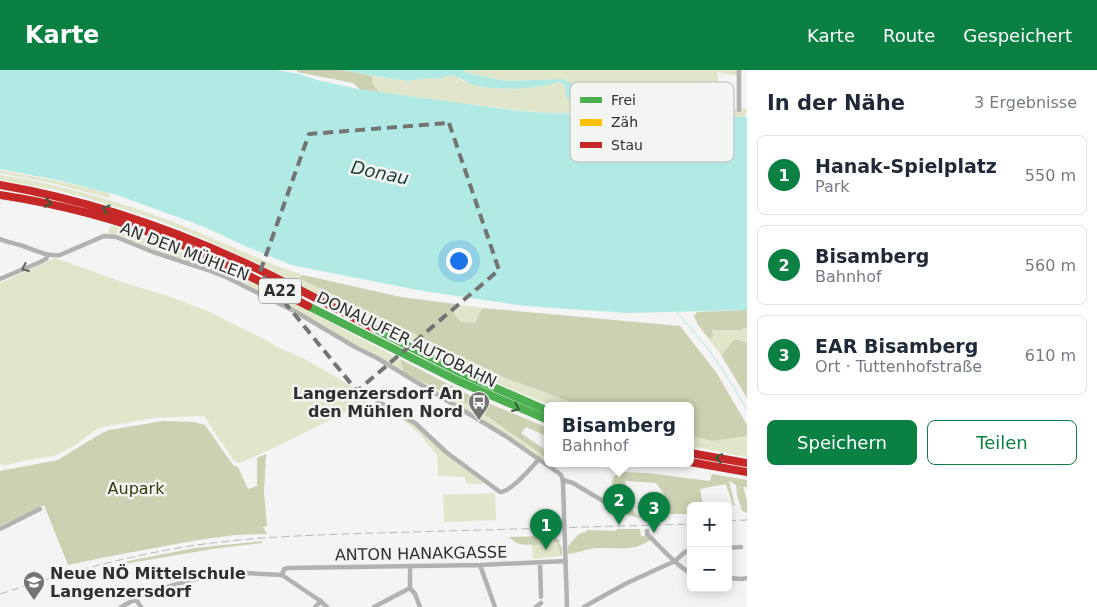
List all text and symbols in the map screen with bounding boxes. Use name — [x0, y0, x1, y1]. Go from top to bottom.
text: Karte — [25, 21, 99, 49]
text: Karte — [807, 25, 855, 46]
text: Route — [883, 25, 935, 46]
text: Gespeichert — [963, 25, 1072, 46]
legend — [570, 82, 734, 162]
text: In der Nähe — [767, 91, 905, 115]
text: Frei — [611, 92, 636, 108]
text: 3 Ergebnisse — [974, 93, 1077, 112]
text: Zäh — [611, 114, 638, 130]
text: Stau — [611, 137, 643, 153]
text: Hanak-Spielplatz — [815, 155, 997, 177]
water label: Donau — [349, 156, 411, 189]
text: 1 — [778, 166, 790, 185]
text: 550 m — [1025, 166, 1076, 185]
text: Park — [815, 177, 850, 196]
one-way arrow — [43, 198, 52, 208]
one-way arrow — [102, 205, 111, 215]
street label: AN DEN MÜHLEN — [118, 218, 252, 285]
text: Bisamberg — [815, 245, 929, 267]
your location — [446, 248, 472, 274]
text: 2 — [778, 256, 790, 275]
text: 560 m — [1025, 256, 1076, 275]
one-way arrow — [21, 262, 30, 273]
text: Bahnhof — [815, 267, 882, 286]
road number: A22 — [259, 278, 301, 304]
street label: DONAUUFER AUTOBAHN — [314, 288, 500, 391]
text: EAR Bisamberg — [815, 335, 978, 357]
text: 3 — [778, 346, 790, 365]
text: 610 m — [1025, 346, 1076, 365]
text: Ort · Tuttenhofstraße — [815, 357, 982, 376]
place label: Langenzersdorf An den Mühlen Nord — [293, 384, 463, 421]
bus stop icon: Langenzersdorf An den Mühlen Nord — [467, 390, 491, 421]
one-way arrow — [512, 402, 520, 412]
popup — [544, 402, 694, 467]
text: Bisamberg — [562, 414, 676, 436]
button: Speichern — [767, 420, 917, 465]
button: Teilen — [927, 420, 1077, 465]
text: Bahnhof — [562, 436, 628, 455]
one-way arrow — [714, 454, 723, 464]
park label: Aupark — [108, 479, 165, 498]
pin: 2 — [603, 484, 635, 525]
pin: 3 — [638, 492, 670, 533]
map controls — [687, 502, 732, 592]
button: + — [687, 502, 732, 547]
pin: 1 — [530, 509, 562, 550]
street label: ANTON HANAKGASSE — [335, 542, 507, 565]
button: − — [687, 547, 732, 592]
place label: Neue NÖ Mittelschule Langenzersdorf — [50, 564, 246, 601]
school or university icon: Neue NÖ Mittelschule Langenzersdorf — [22, 570, 46, 601]

